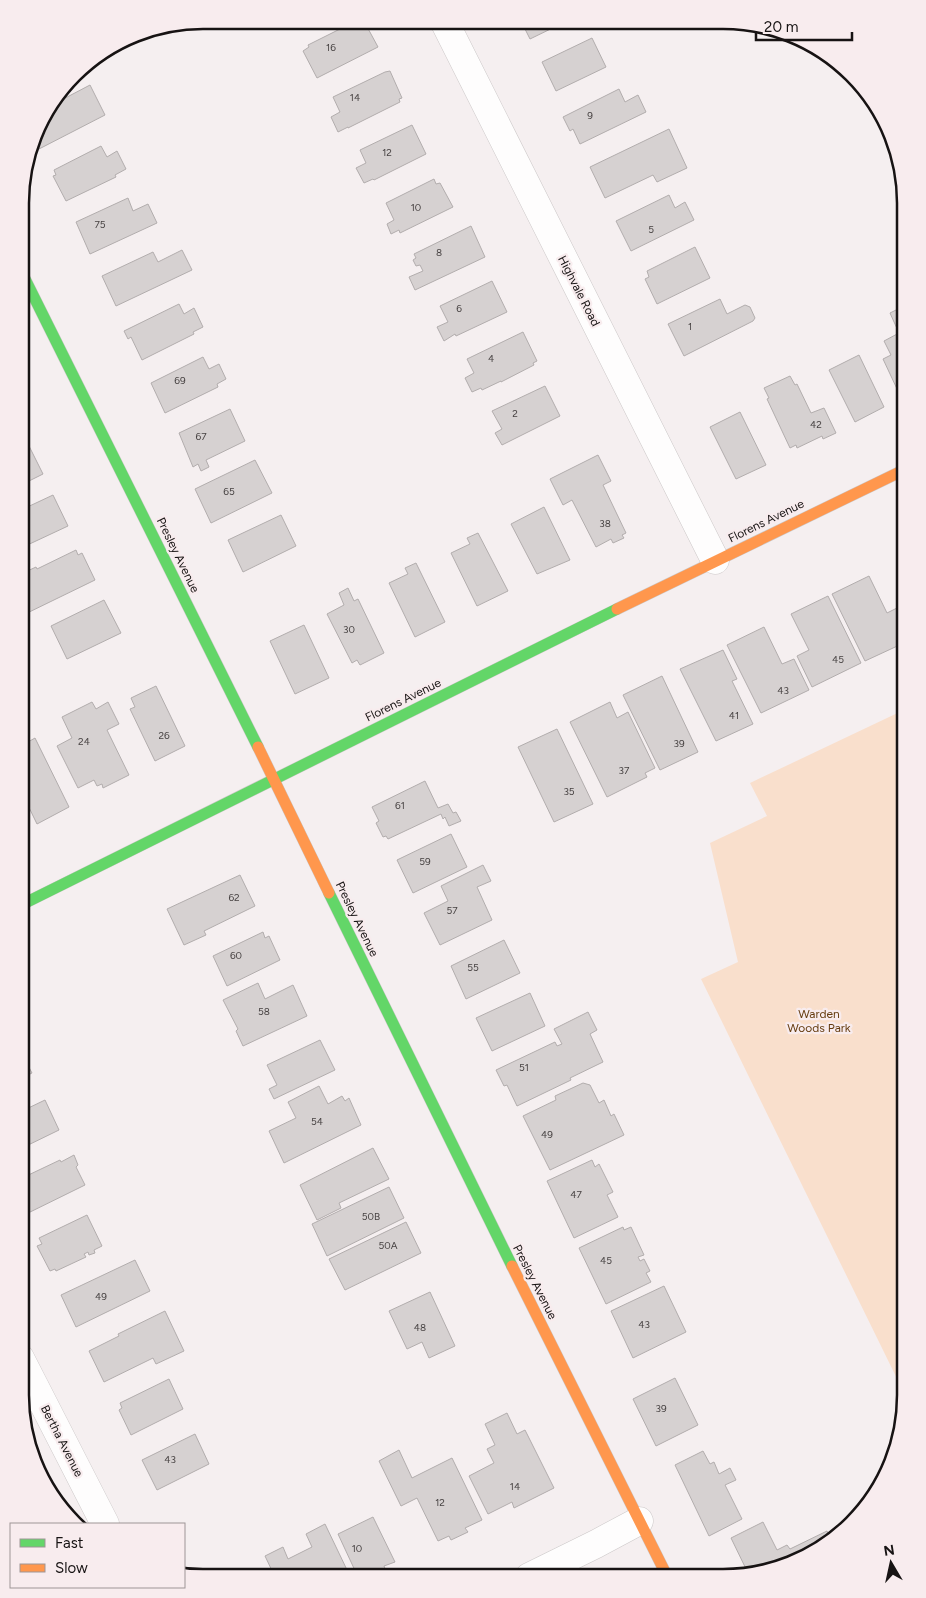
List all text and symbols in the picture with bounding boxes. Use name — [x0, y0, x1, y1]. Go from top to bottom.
scale bar — [756, 10, 852, 42]
text: 20 m — [764, 18, 798, 36]
house number: 16 — [326, 41, 336, 54]
house number: 14 — [350, 91, 360, 104]
house number: 9 — [587, 109, 593, 122]
house number: 12 — [382, 146, 392, 159]
house number: 10 — [411, 201, 421, 214]
house number: 75 — [94, 218, 106, 231]
house number: 5 — [648, 223, 654, 236]
house number: 8 — [436, 246, 442, 259]
street label: Highvale Road — [555, 253, 603, 329]
house number: 6 — [456, 302, 462, 315]
house number: 1 — [688, 320, 692, 333]
house number: 4 — [488, 352, 494, 365]
house number: 69 — [174, 374, 186, 387]
house number: 2 — [512, 407, 518, 420]
house number: 42 — [810, 418, 822, 431]
house number: 67 — [195, 430, 207, 443]
house number: 65 — [223, 485, 235, 498]
street label: Florens Avenue — [726, 496, 807, 545]
street label: Presley Avenue — [154, 515, 202, 595]
house number: 38 — [599, 517, 611, 530]
house number: 30 — [343, 623, 355, 636]
house number: 45 — [832, 653, 844, 666]
street label: Florens Avenue — [363, 675, 444, 724]
house number: 43 — [777, 684, 789, 697]
house number: 41 — [729, 709, 739, 722]
house number: 26 — [158, 729, 170, 742]
house number: 24 — [78, 735, 90, 748]
house number: 39 — [673, 737, 685, 750]
house number: 37 — [619, 764, 630, 777]
house number: 35 — [563, 785, 575, 798]
house number: 61 — [395, 799, 405, 812]
house number: 59 — [419, 855, 431, 868]
street label: Presley Avenue — [333, 879, 381, 959]
house number: 62 — [228, 891, 240, 904]
house number: 57 — [446, 904, 458, 917]
house number: 60 — [230, 949, 242, 962]
house number: 55 — [467, 961, 479, 974]
house number: 58 — [258, 1005, 270, 1018]
park label: Warden Woods Park — [787, 1007, 851, 1035]
house number: 51 — [519, 1061, 529, 1074]
house number: 54 — [311, 1115, 323, 1128]
house number: 49 — [541, 1128, 553, 1141]
house number: 47 — [570, 1188, 582, 1201]
house number: 50B — [362, 1210, 380, 1223]
house number: 50A — [379, 1239, 398, 1252]
street label: Presley Avenue — [510, 1242, 560, 1322]
house number: 45 — [600, 1254, 612, 1267]
house number: 49 — [95, 1290, 107, 1303]
house number: 43 — [638, 1318, 650, 1331]
house number: 48 — [414, 1321, 426, 1334]
house number: 39 — [655, 1402, 667, 1415]
street label: Bertha Avenue — [38, 1403, 86, 1480]
house number: 43 — [164, 1453, 176, 1466]
house number: 14 — [510, 1480, 520, 1493]
house number: 12 — [435, 1496, 445, 1509]
legend — [10, 1523, 185, 1588]
text: Fast — [55, 1534, 84, 1552]
north arrow — [866, 1538, 916, 1588]
text: N — [882, 1541, 896, 1560]
house number: 10 — [352, 1542, 362, 1555]
text: Slow — [55, 1559, 88, 1577]

